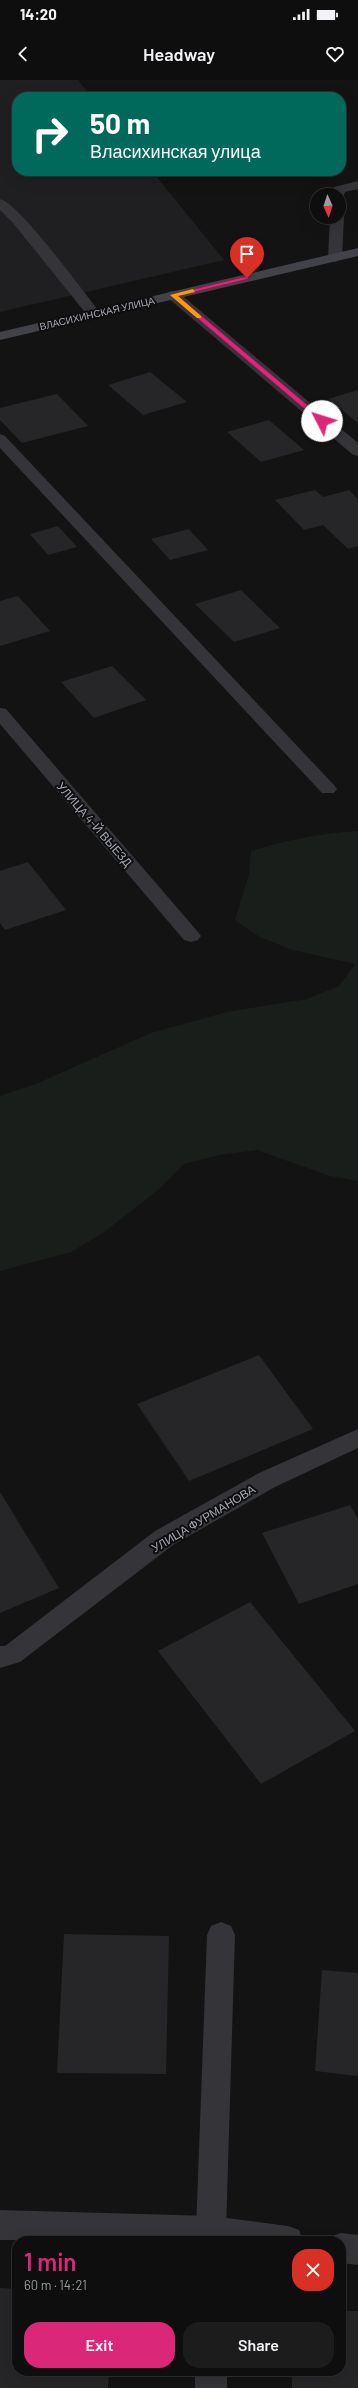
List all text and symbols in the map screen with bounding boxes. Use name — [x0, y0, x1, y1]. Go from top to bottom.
text: 14:20 — [20, 5, 57, 23]
icon: back — [12, 43, 34, 65]
text: Headway — [143, 43, 215, 65]
icon: heart — [324, 43, 346, 65]
text: 50 m — [90, 106, 150, 140]
icon: right — [24, 108, 76, 160]
text: Власихинская улица — [90, 140, 261, 162]
north arrow — [310, 188, 346, 224]
map controls — [310, 188, 346, 224]
pin — [230, 237, 264, 278]
icon: arrive — [236, 243, 258, 265]
street label: ВЛАСИХИНСКАЯ УЛИЦА — [38, 294, 156, 332]
position arrow — [301, 400, 343, 442]
street label: УЛИЦА 4-Й ВЫЕЗД — [54, 779, 135, 870]
street label: УЛИЦА ФУРМАНОВА — [149, 1481, 258, 1555]
text: 1 min — [24, 2247, 76, 2276]
button: close — [292, 2249, 334, 2291]
text: 60 m · 14:21 — [24, 2277, 87, 2293]
button: Exit — [24, 2322, 175, 2368]
button: Share — [183, 2322, 334, 2368]

